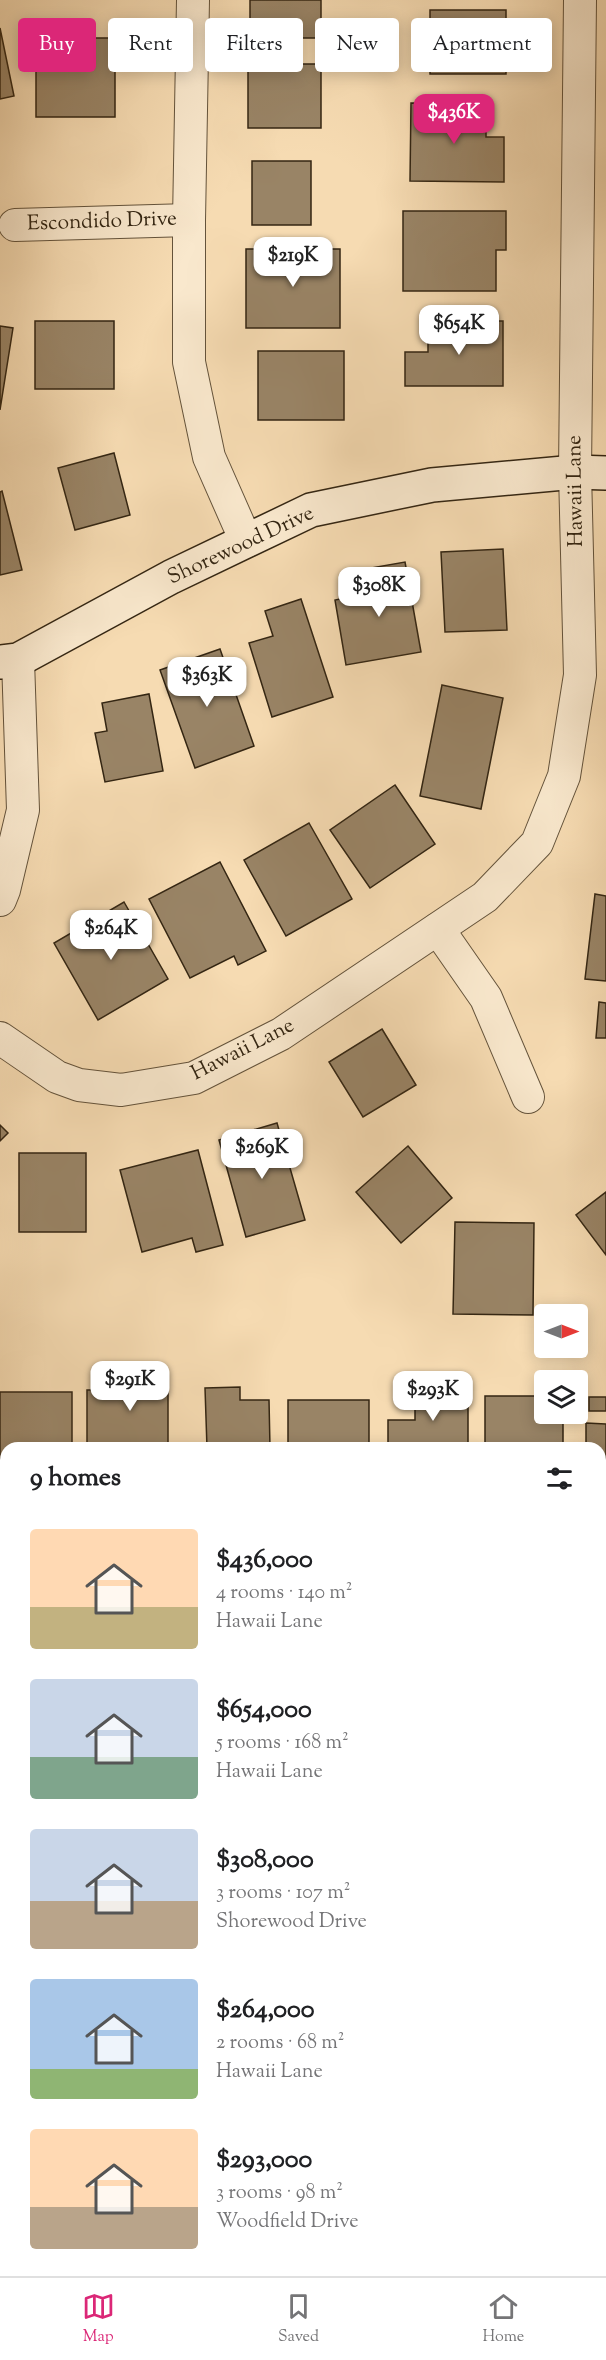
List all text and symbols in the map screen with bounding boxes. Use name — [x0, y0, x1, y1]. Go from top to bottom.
chip: Buy — [18, 18, 96, 72]
chip: Rent — [108, 18, 193, 72]
chip: Filters — [205, 18, 303, 72]
chip: New — [315, 18, 399, 72]
chip: Apartment — [411, 18, 552, 72]
pin: $436K — [412, 94, 496, 145]
text: $436K — [427, 99, 481, 128]
street label: Escondido Drive — [27, 204, 177, 240]
pin: $219K — [251, 237, 335, 288]
text: $219K — [268, 242, 318, 271]
pin: $654K — [417, 305, 501, 356]
text: $654K — [433, 310, 485, 339]
street label: Hawaii Lane — [560, 435, 592, 547]
street label: Shorewood Drive — [163, 499, 319, 593]
pin: $308K — [337, 567, 421, 618]
text: $308K — [352, 572, 406, 601]
pin: $363K — [165, 657, 249, 708]
text: $363K — [181, 662, 233, 691]
pin: $264K — [69, 910, 153, 961]
text: $264K — [84, 915, 138, 944]
street label: Hawaii Lane — [186, 1011, 300, 1089]
pin: $269K — [220, 1129, 304, 1180]
text: $269K — [235, 1134, 289, 1163]
north arrow — [534, 1304, 588, 1358]
map controls — [534, 1304, 588, 1424]
pin: $291K — [88, 1361, 172, 1412]
text: $291K — [104, 1366, 156, 1395]
button: layers — [534, 1370, 588, 1424]
pin: $293K — [391, 1371, 475, 1422]
text: $293K — [407, 1376, 459, 1405]
text: 9 homes — [30, 1460, 121, 1497]
icon: filters — [543, 1462, 576, 1495]
text: $436,000 — [216, 1542, 313, 1579]
icon: home — [78, 1553, 150, 1625]
text: 4 rooms · 140 m² — [216, 1579, 353, 1608]
text: Hawaii Lane — [216, 1608, 323, 1637]
text: $654,000 — [216, 1692, 312, 1729]
icon: home — [78, 1703, 150, 1775]
text: 5 rooms · 168 m² — [216, 1729, 349, 1758]
text: Hawaii Lane — [216, 1758, 323, 1787]
text: $308,000 — [216, 1842, 314, 1879]
icon: home — [78, 1853, 150, 1925]
text: 3 rooms · 107 m² — [216, 1879, 350, 1908]
text: Shorewood Drive — [216, 1908, 367, 1937]
text: $264,000 — [216, 1992, 315, 2029]
icon: home — [78, 2003, 150, 2075]
text: 2 rooms · 68 m² — [216, 2029, 344, 2058]
text: Hawaii Lane — [216, 2058, 323, 2087]
text: $293,000 — [216, 2142, 312, 2179]
icon: home — [78, 2153, 150, 2225]
text: 3 rooms · 98 m² — [216, 2179, 343, 2208]
text: Woodfield Drive — [216, 2208, 359, 2237]
tab: Map — [82, 2290, 115, 2349]
tab: Saved — [278, 2290, 319, 2349]
tab: Home — [482, 2290, 524, 2349]

